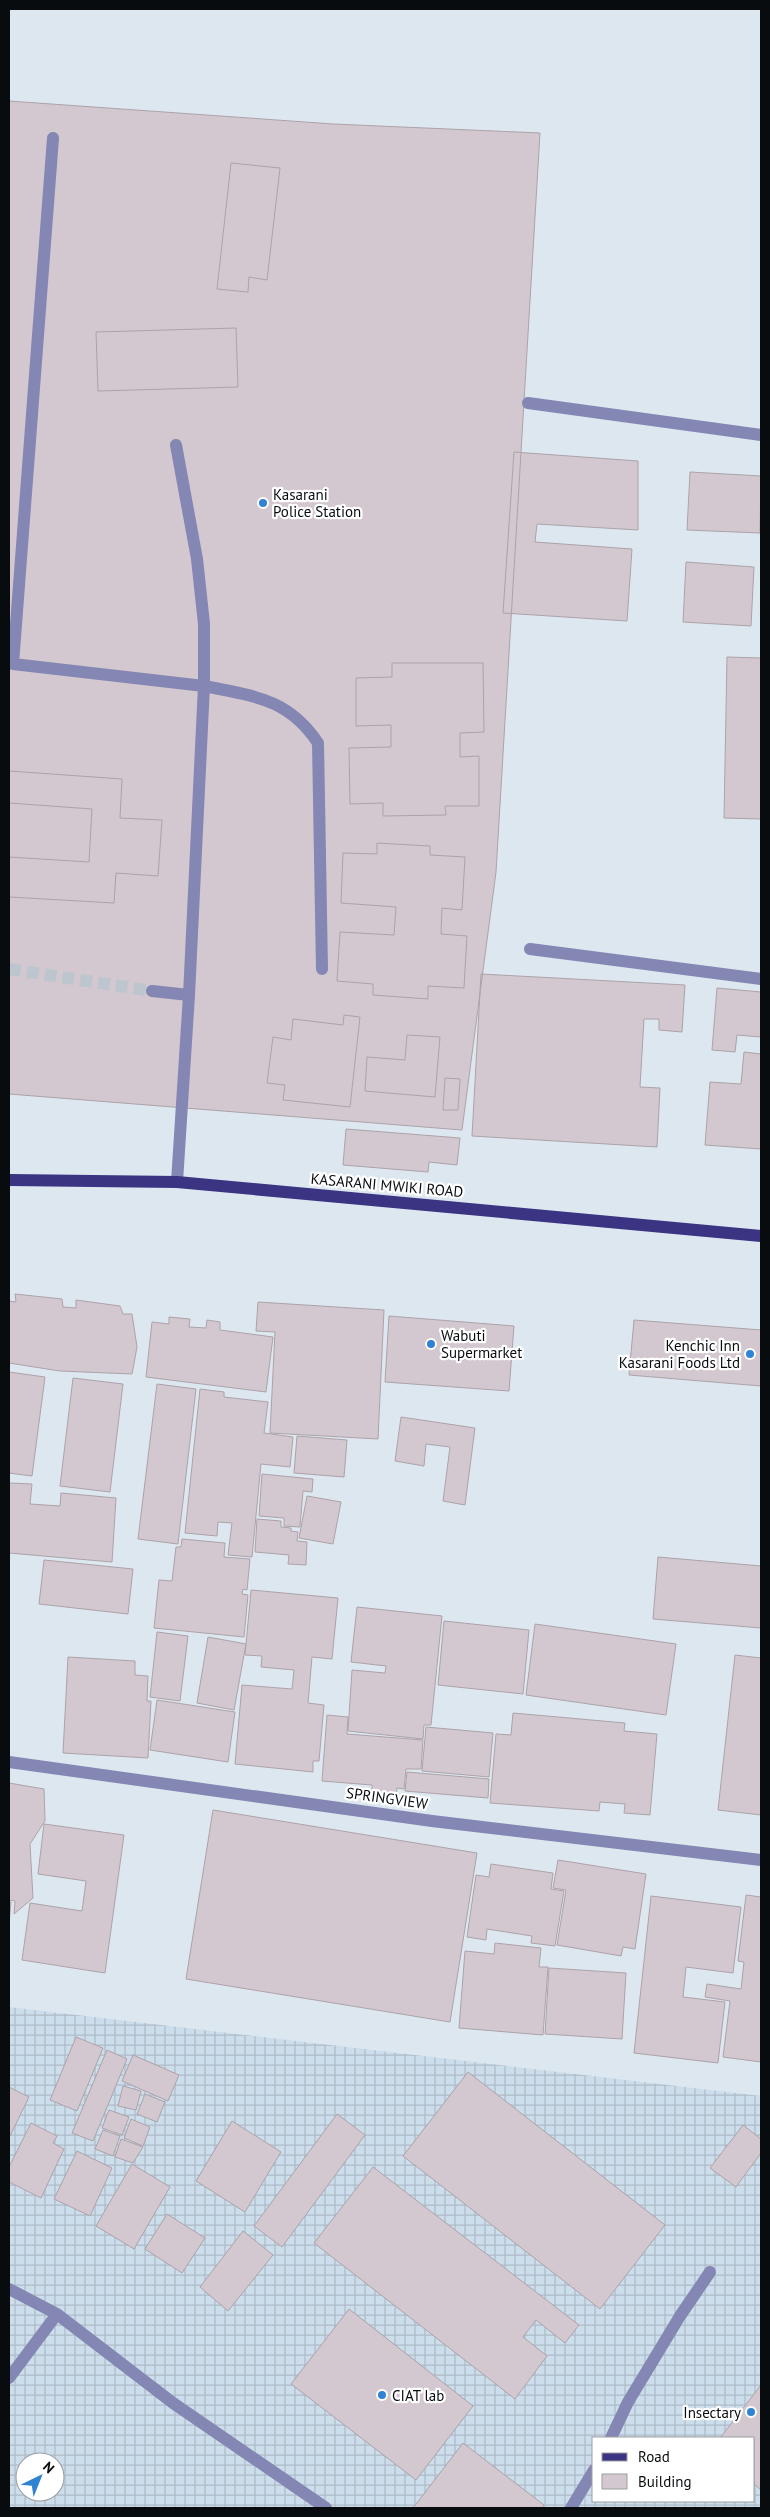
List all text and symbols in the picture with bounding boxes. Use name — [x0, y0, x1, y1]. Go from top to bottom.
place label: Kasarani Police Station — [273, 485, 361, 521]
marker: Kasarani Police Station — [257, 497, 269, 509]
street label: KASARANI MWIKI ROAD — [310, 1169, 464, 1201]
place label: Wabuti Supermarket — [441, 1326, 522, 1362]
place label: Kenchic Inn Kasarani Foods Ltd — [619, 1336, 740, 1372]
marker: Wabuti Supermarket — [425, 1338, 437, 1350]
marker: Kenchic Inn Kasarani Foods Ltd — [744, 1348, 756, 1360]
street label: SPRINGVIEW — [345, 1783, 430, 1813]
place label: CIAT lab — [392, 2386, 444, 2405]
marker: CIAT lab — [376, 2389, 388, 2401]
place label: Insectary — [683, 2403, 741, 2422]
marker: Insectary — [745, 2406, 757, 2418]
legend — [592, 2437, 755, 2502]
text: Road — [638, 2447, 670, 2466]
north arrow — [15, 2452, 65, 2502]
text: N — [39, 2458, 58, 2477]
text: Building — [638, 2472, 692, 2491]

